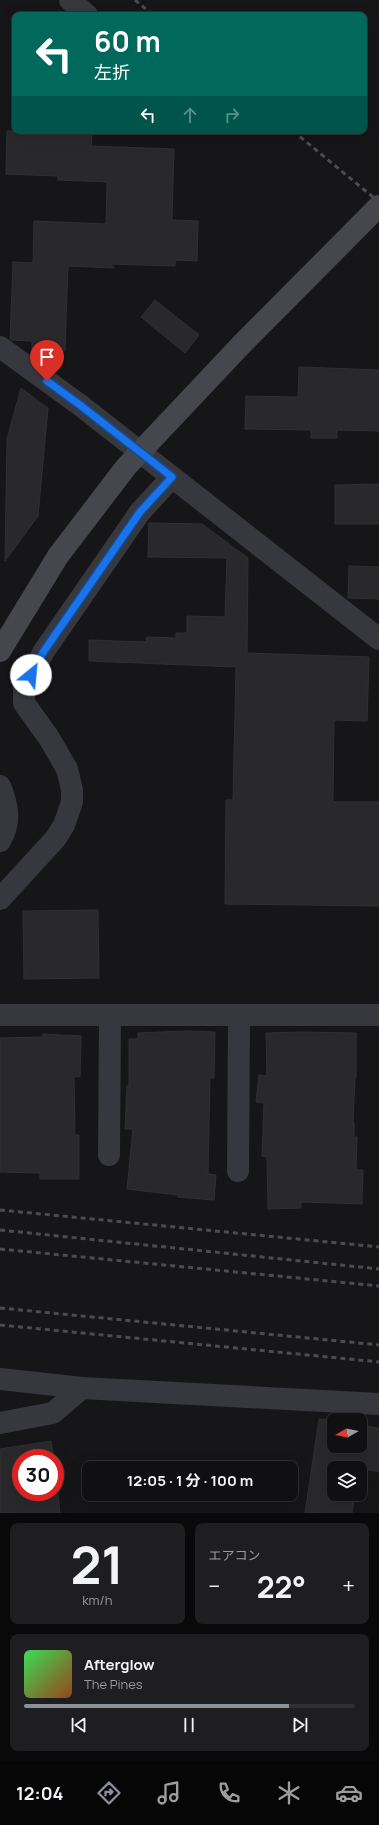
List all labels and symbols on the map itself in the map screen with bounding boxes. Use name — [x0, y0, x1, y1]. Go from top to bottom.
pin — [30, 340, 64, 381]
position arrow — [10, 654, 52, 696]
north arrow — [327, 1413, 367, 1453]
speed limit sign: 30 — [12, 1449, 64, 1501]

